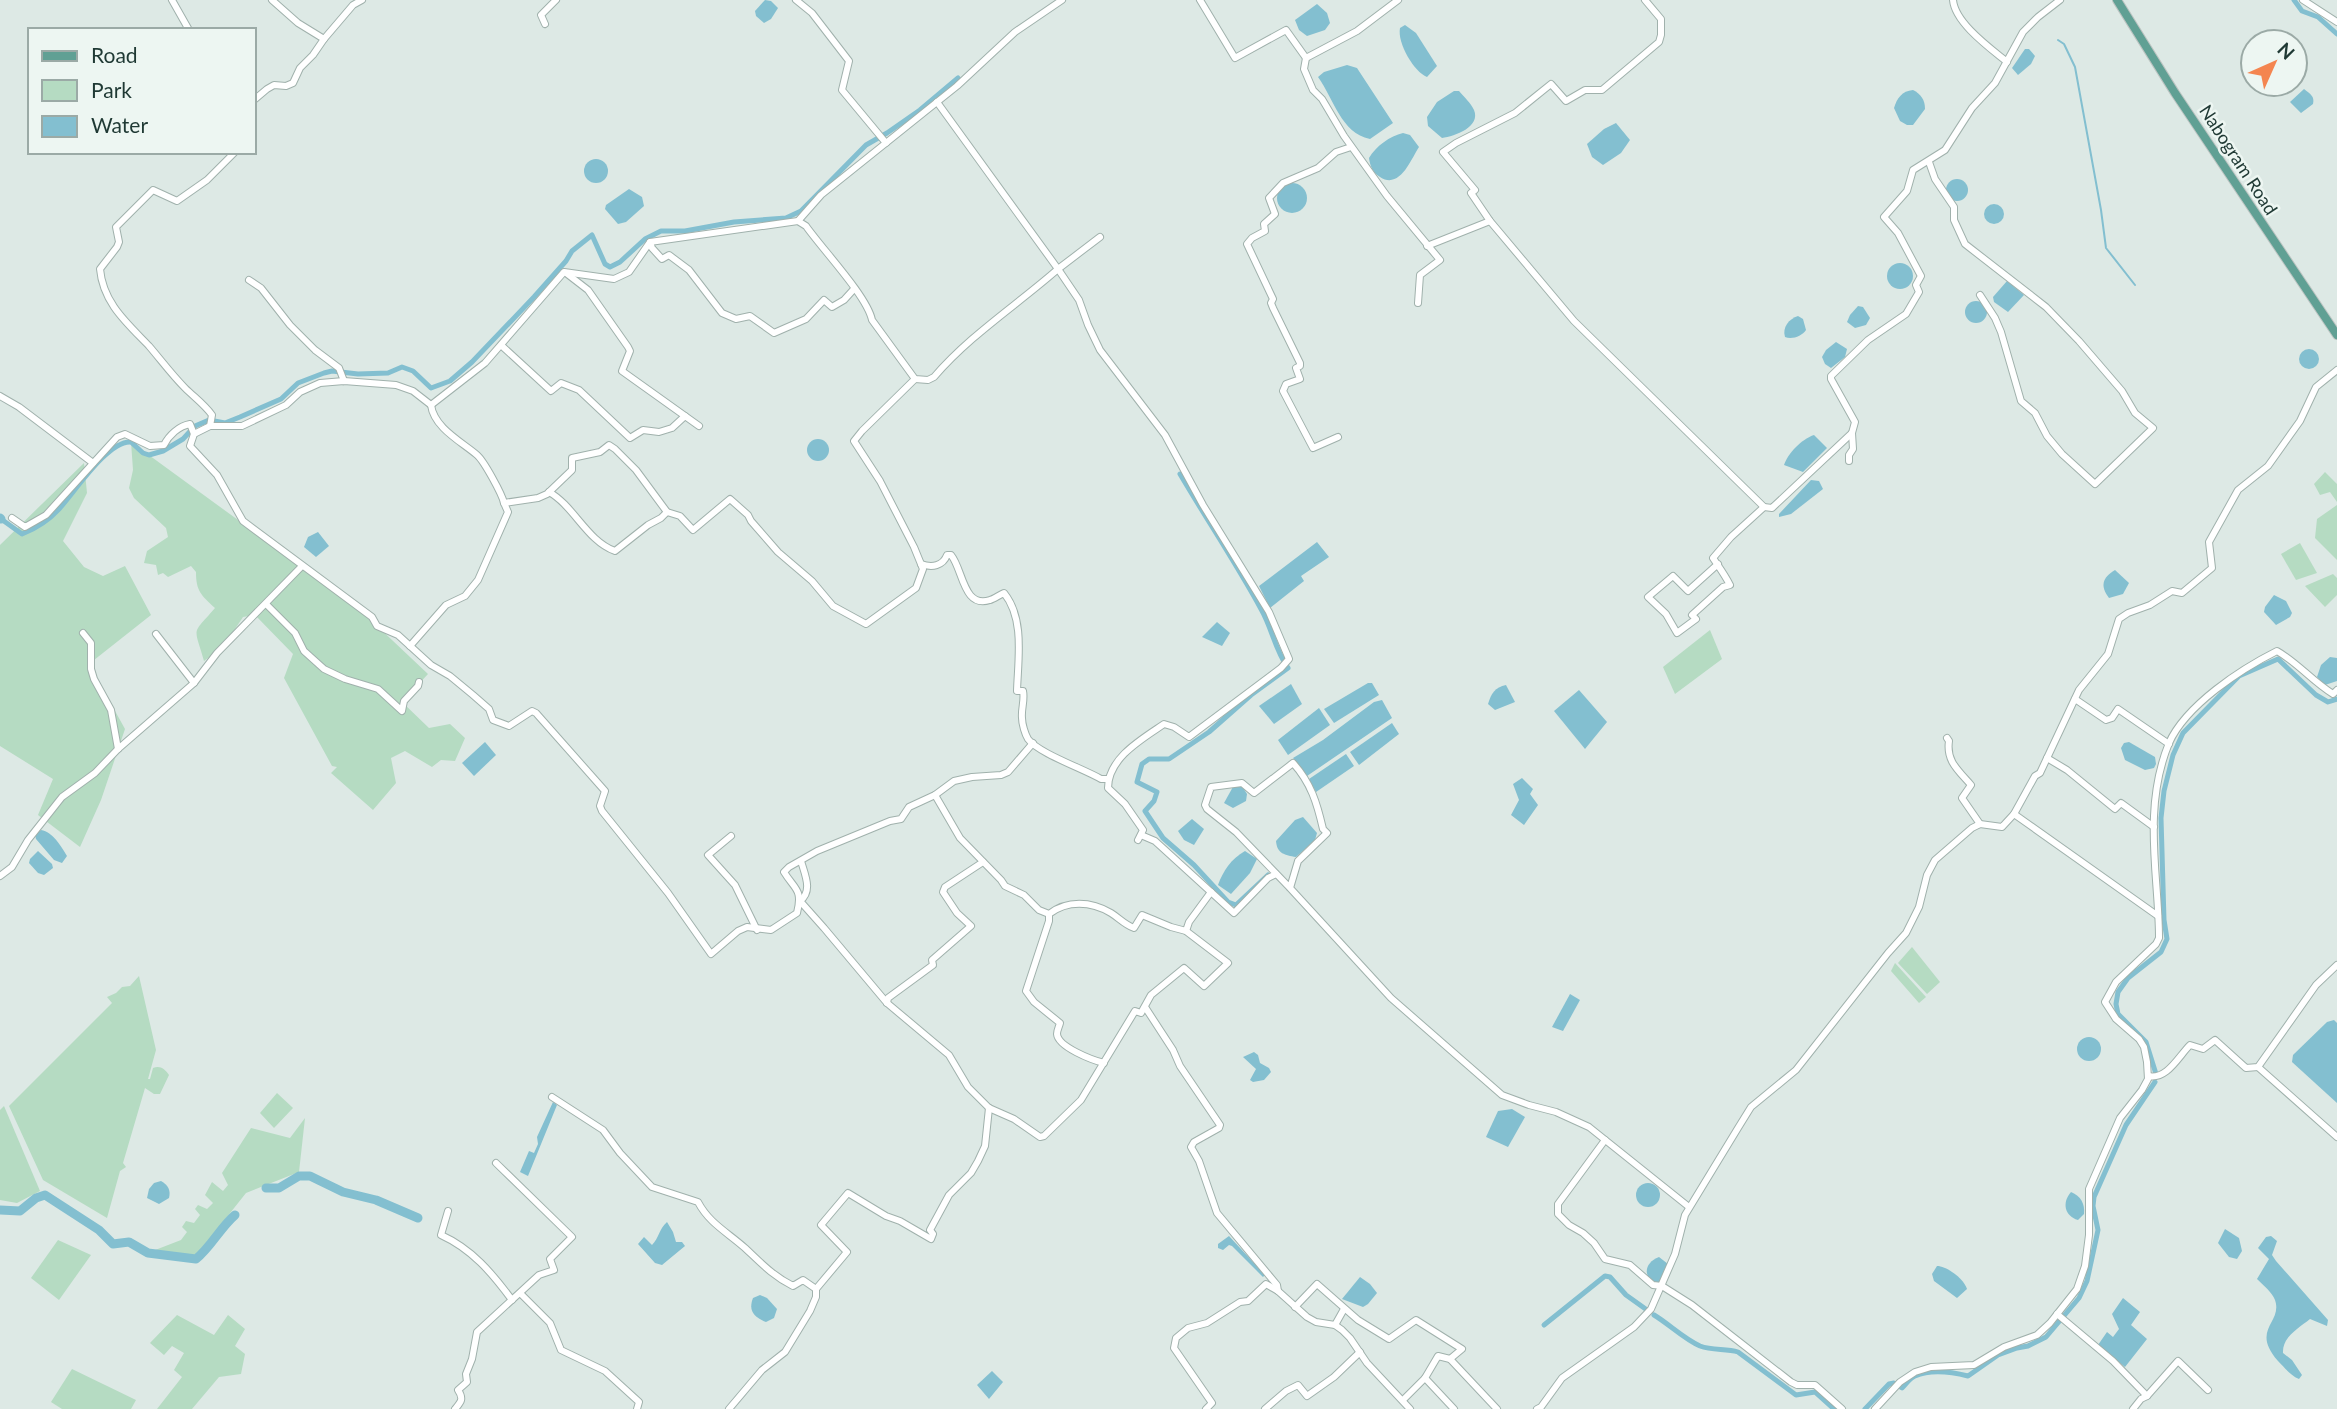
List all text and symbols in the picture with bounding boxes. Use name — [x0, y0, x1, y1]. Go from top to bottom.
legend — [28, 28, 256, 154]
north arrow — [2239, 28, 2309, 98]
text: N — [2273, 37, 2300, 64]
text: Road — [91, 42, 138, 67]
text: Park — [91, 77, 132, 102]
street label: Nabogram Road — [2195, 100, 2283, 219]
text: Water — [91, 112, 148, 137]

